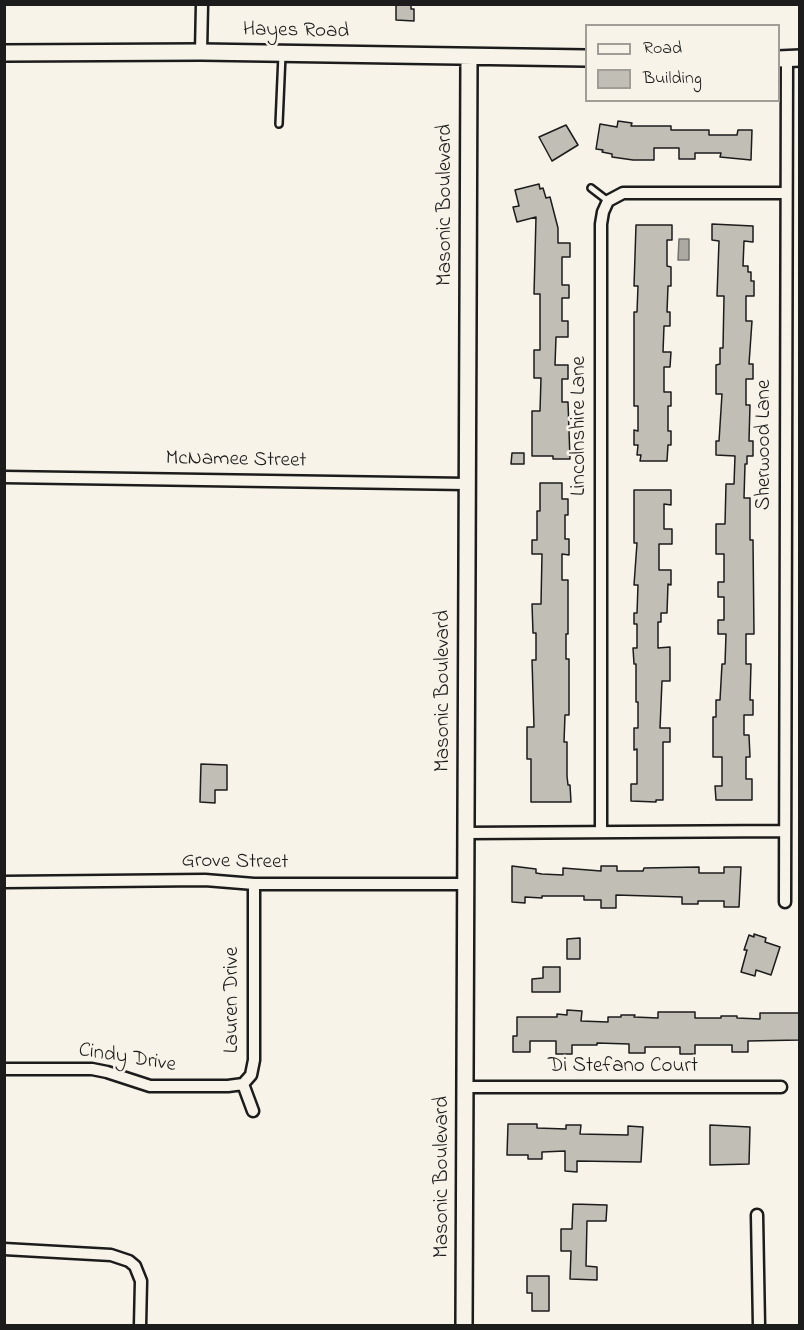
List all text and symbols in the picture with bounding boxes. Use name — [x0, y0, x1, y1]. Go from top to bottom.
street label: Hayes Road — [243, 18, 349, 46]
legend — [585, 24, 780, 102]
text: Road — [643, 36, 682, 62]
text: Building — [643, 66, 702, 92]
street label: Masonic Boulevard — [434, 124, 460, 286]
street label: Lincolnshire Lane — [568, 356, 594, 496]
street label: Sherwood Lane — [753, 380, 779, 510]
street label: McNamee Street — [165, 447, 307, 475]
street label: Masonic Boulevard — [432, 610, 458, 772]
street label: Grove Street — [181, 849, 289, 877]
street label: Lauren Drive — [221, 947, 247, 1053]
street label: Cindy Drive — [77, 1039, 177, 1079]
street label: Di Stefano Court — [548, 1055, 698, 1081]
street label: Masonic Boulevard — [431, 1096, 457, 1258]

